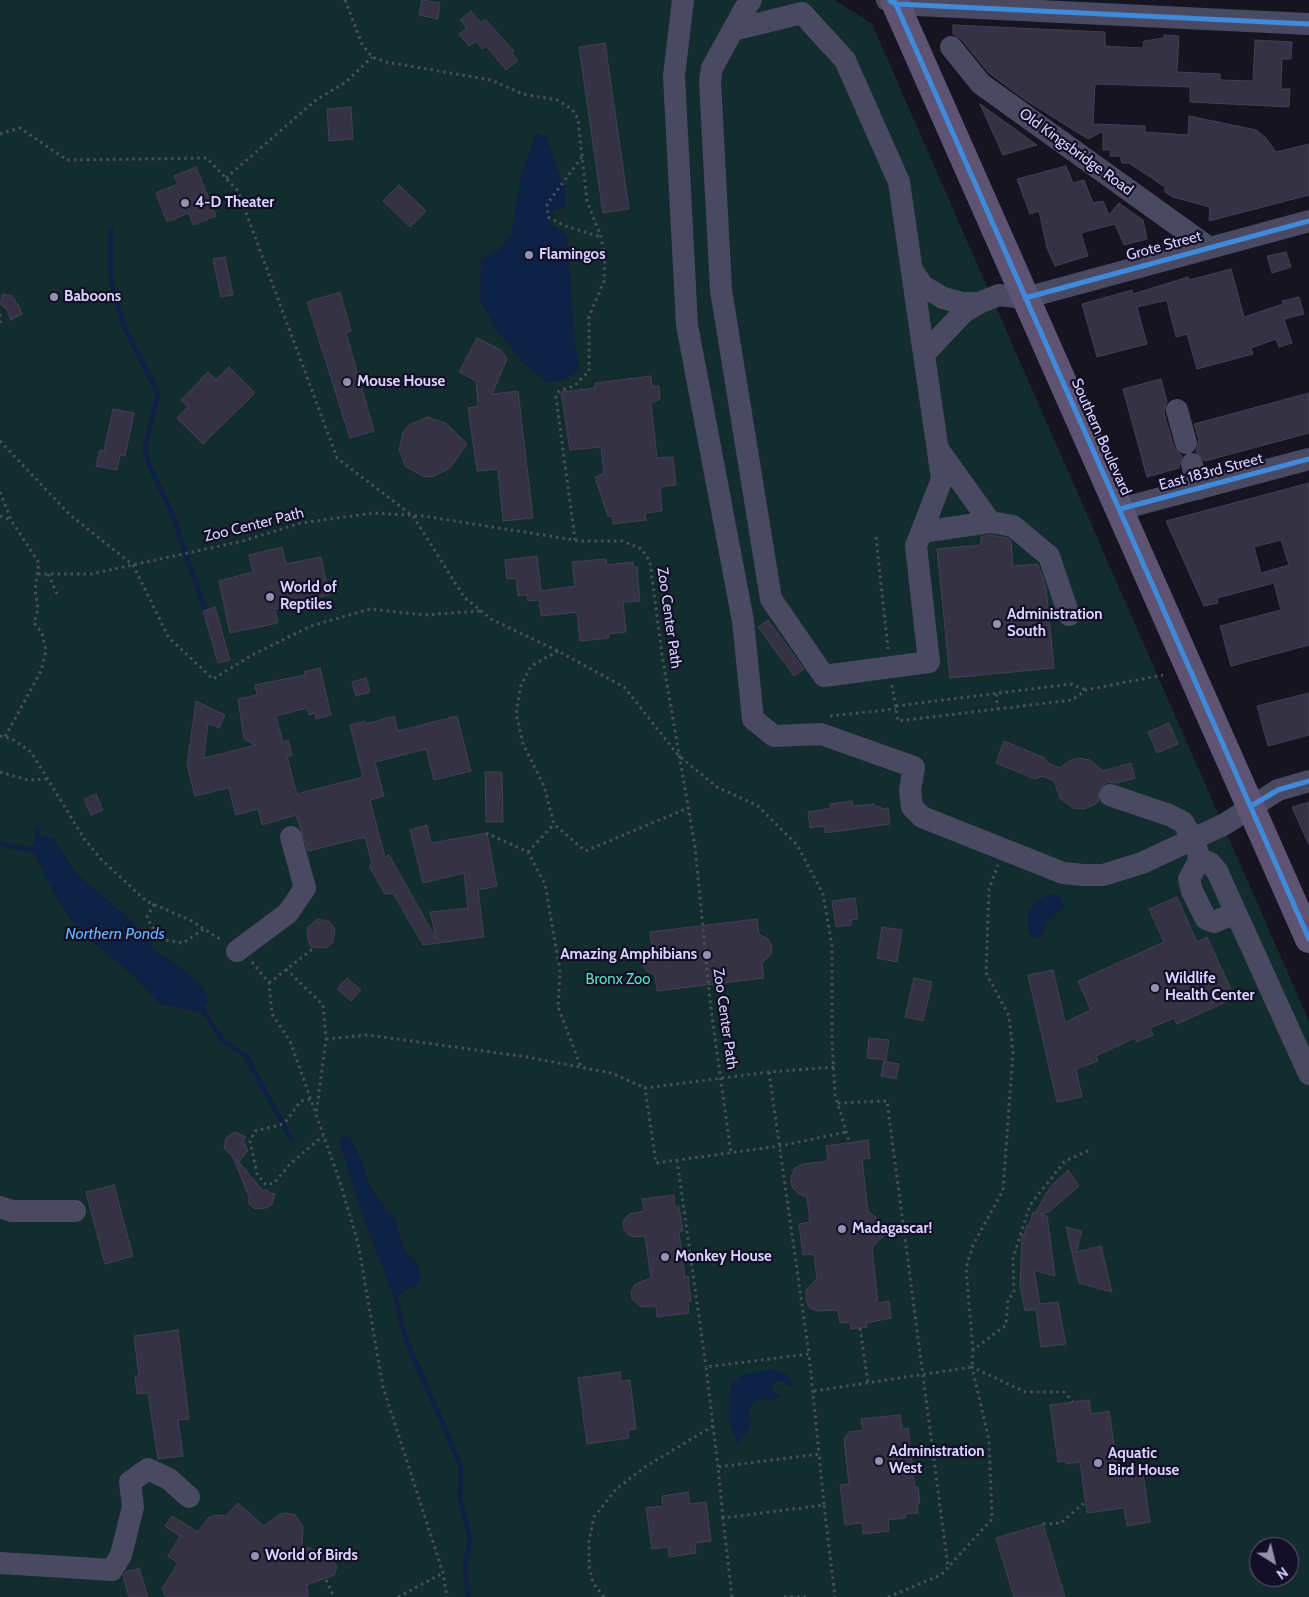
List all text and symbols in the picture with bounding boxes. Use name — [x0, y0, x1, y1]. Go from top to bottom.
street label: Old Kingsbridge Road — [1016, 105, 1136, 199]
place label: 4-D Theater — [195, 194, 274, 212]
marker: 4-D Theater — [179, 197, 191, 209]
street label: Grote Street — [1124, 227, 1204, 265]
place label: Flamingos — [539, 246, 605, 264]
marker: Flamingos — [523, 249, 535, 261]
place label: Baboons — [64, 288, 121, 306]
marker: Baboons — [48, 291, 60, 303]
place label: Mouse House — [357, 373, 445, 391]
marker: Mouse House — [341, 376, 353, 388]
street label: Southern Boulevard — [1067, 376, 1135, 498]
street label: East 183rd Street — [1157, 449, 1265, 495]
street label: Zoo Center Path — [202, 504, 306, 546]
street label: Zoo Center Path — [653, 566, 685, 670]
place label: World of Reptiles — [280, 579, 337, 614]
marker: World of Reptiles — [264, 591, 276, 603]
place label: Administration South — [1007, 606, 1103, 641]
marker: Administration South — [991, 618, 1003, 630]
water label: Northern Ponds — [65, 924, 165, 944]
place label: Amazing Amphibians — [560, 946, 697, 964]
marker: Amazing Amphibians — [701, 949, 713, 961]
street label: Zoo Center Path — [709, 967, 741, 1071]
place label: Wildlife Health Center — [1165, 970, 1254, 1005]
park label: Bronx Zoo — [586, 971, 650, 989]
marker: Wildlife Health Center — [1149, 982, 1161, 994]
place label: Madagascar! — [852, 1220, 932, 1238]
marker: Madagascar! — [836, 1223, 848, 1235]
place label: Monkey House — [675, 1248, 772, 1266]
marker: Monkey House — [659, 1251, 671, 1263]
place label: Administration West — [889, 1443, 985, 1478]
place label: Aquatic Bird House — [1108, 1445, 1179, 1480]
marker: Administration West — [873, 1455, 885, 1467]
marker: Aquatic Bird House — [1092, 1457, 1104, 1469]
north arrow — [1249, 1537, 1299, 1587]
place label: World of Birds — [265, 1547, 358, 1565]
marker: World of Birds — [249, 1550, 261, 1562]
text: N — [1273, 1563, 1292, 1584]

